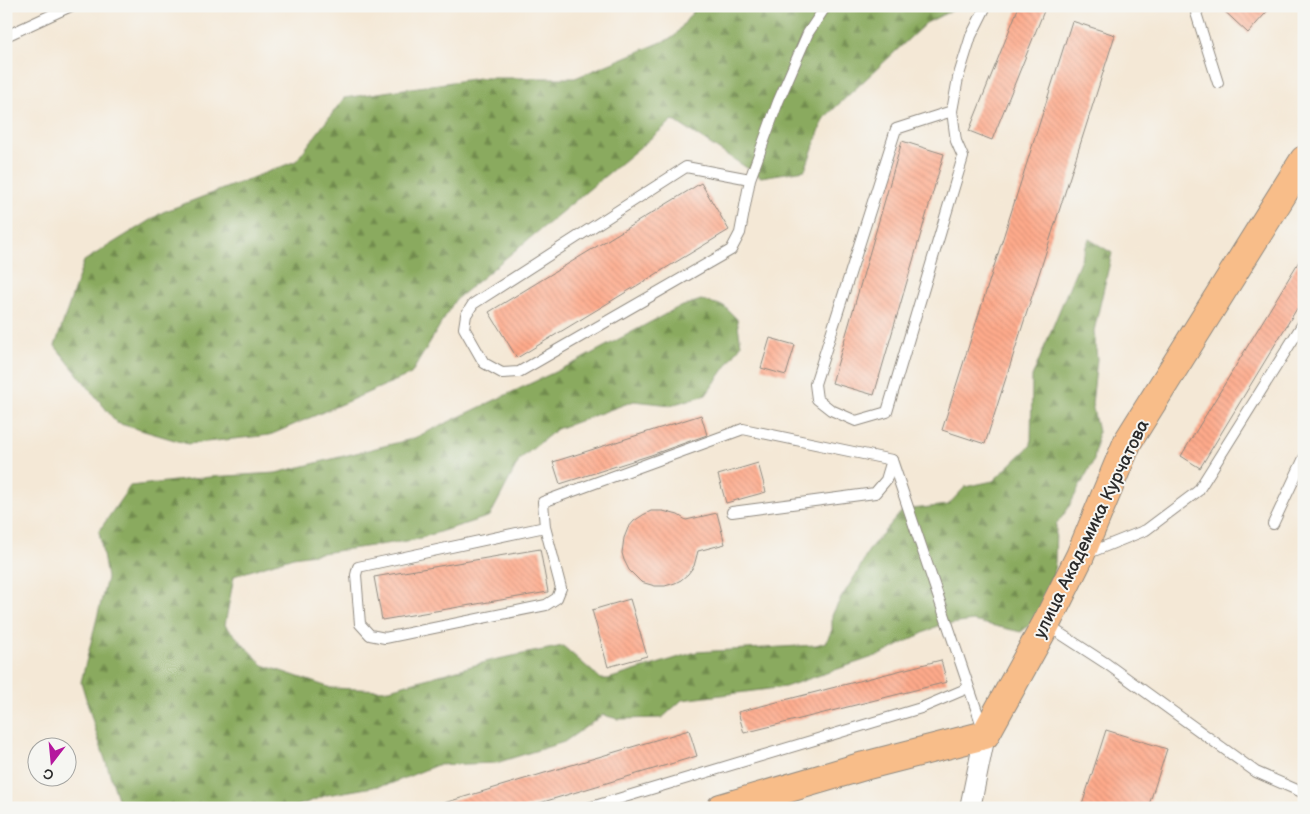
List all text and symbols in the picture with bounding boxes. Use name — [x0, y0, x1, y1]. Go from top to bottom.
street label: улица Академика Курчатова — [1029, 416, 1154, 642]
north arrow — [28, 736, 78, 786]
text: С — [41, 764, 56, 784]

